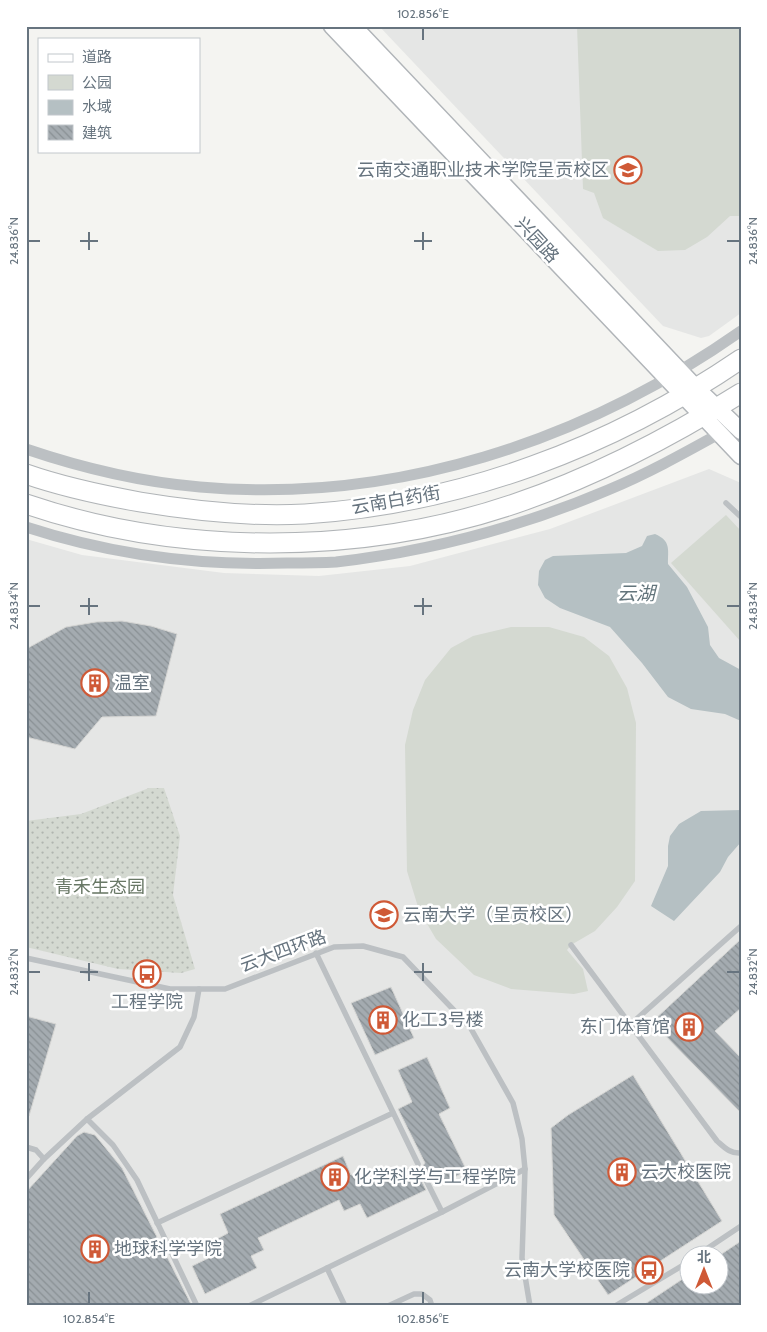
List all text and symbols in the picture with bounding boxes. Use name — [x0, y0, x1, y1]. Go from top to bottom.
text: 102.856°E — [397, 6, 449, 21]
legend — [38, 38, 200, 152]
text: 道路 — [82, 48, 112, 66]
text: 公园 — [82, 74, 112, 92]
text: 水域 — [82, 98, 112, 116]
text: 建筑 — [82, 124, 112, 142]
school or university icon: 云南交通职业技术学院呈贡校区 — [613, 155, 643, 185]
place label: 云南交通职业技术学院呈贡校区 — [357, 159, 609, 181]
street label: 兴园路 — [511, 213, 563, 267]
text: 24.836°N — [6, 217, 21, 265]
text: 24.836°N — [745, 217, 760, 265]
street label: 云南白药街 — [350, 481, 442, 519]
text: 24.834°N — [6, 582, 21, 630]
water label: 云湖 — [617, 582, 658, 605]
text: 24.834°N — [745, 582, 760, 630]
building icon: 温室 — [80, 668, 110, 698]
place label: 温室 — [114, 672, 150, 694]
park label: 青禾生态园 — [55, 876, 145, 898]
school or university icon: 云南大学（呈贡校区） — [369, 900, 399, 930]
place label: 云南大学（呈贡校区） — [403, 904, 583, 926]
street label: 云大四环路 — [237, 925, 329, 977]
text: 24.832°N — [6, 948, 21, 996]
text: 24.832°N — [745, 948, 760, 996]
bus stop icon: 工程学院 — [132, 959, 162, 989]
place label: 工程学院 — [111, 991, 183, 1013]
building icon: 化工3号楼 — [368, 1005, 398, 1035]
place label: 化工3号楼 — [402, 1009, 484, 1031]
building icon: 东门体育馆 — [674, 1012, 704, 1042]
place label: 东门体育馆 — [580, 1016, 670, 1038]
building icon: 云大校医院 — [607, 1157, 637, 1187]
place label: 云大校医院 — [641, 1161, 731, 1183]
building icon: 化学科学与工程学院 — [320, 1162, 350, 1192]
place label: 化学科学与工程学院 — [354, 1166, 516, 1188]
building icon: 地球科学学院 — [80, 1234, 110, 1264]
place label: 地球科学学院 — [114, 1238, 222, 1260]
north arrow — [680, 1244, 730, 1294]
text: 北 — [697, 1248, 711, 1266]
bus stop icon: 云南大学校医院 — [634, 1255, 664, 1285]
place label: 云南大学校医院 — [504, 1259, 630, 1281]
text: 102.854°E — [63, 1311, 115, 1326]
text: 102.856°E — [397, 1311, 449, 1326]

